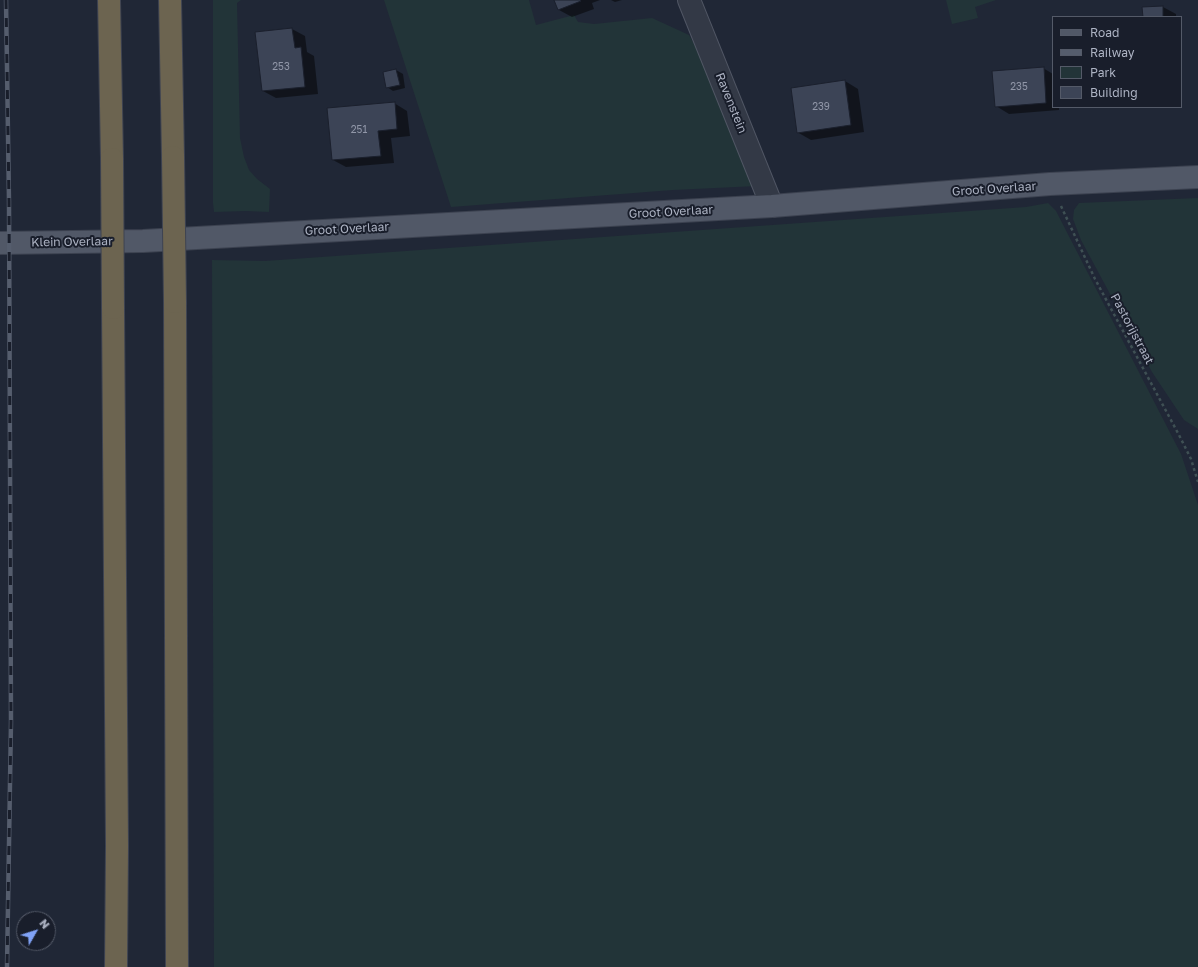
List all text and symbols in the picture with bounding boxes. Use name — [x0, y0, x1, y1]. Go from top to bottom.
legend — [1052, 16, 1182, 108]
text: Road — [1090, 25, 1119, 40]
text: Railway — [1090, 45, 1135, 60]
house number: 253 — [272, 61, 290, 73]
text: Park — [1090, 65, 1116, 80]
street label: Ravenstein — [712, 71, 750, 135]
house number: 235 — [1010, 81, 1028, 93]
text: Building — [1090, 85, 1138, 100]
house number: 239 — [812, 101, 830, 113]
house number: 251 — [351, 124, 367, 136]
street label: Groot Overlaar — [951, 179, 1037, 199]
street label: Groot Overlaar — [629, 203, 713, 221]
street label: Groot Overlaar — [305, 220, 389, 238]
street label: Klein Overlaar — [31, 234, 113, 250]
street label: Pastorijstraat — [1107, 291, 1157, 367]
north arrow — [16, 911, 56, 951]
text: N — [37, 916, 53, 931]

